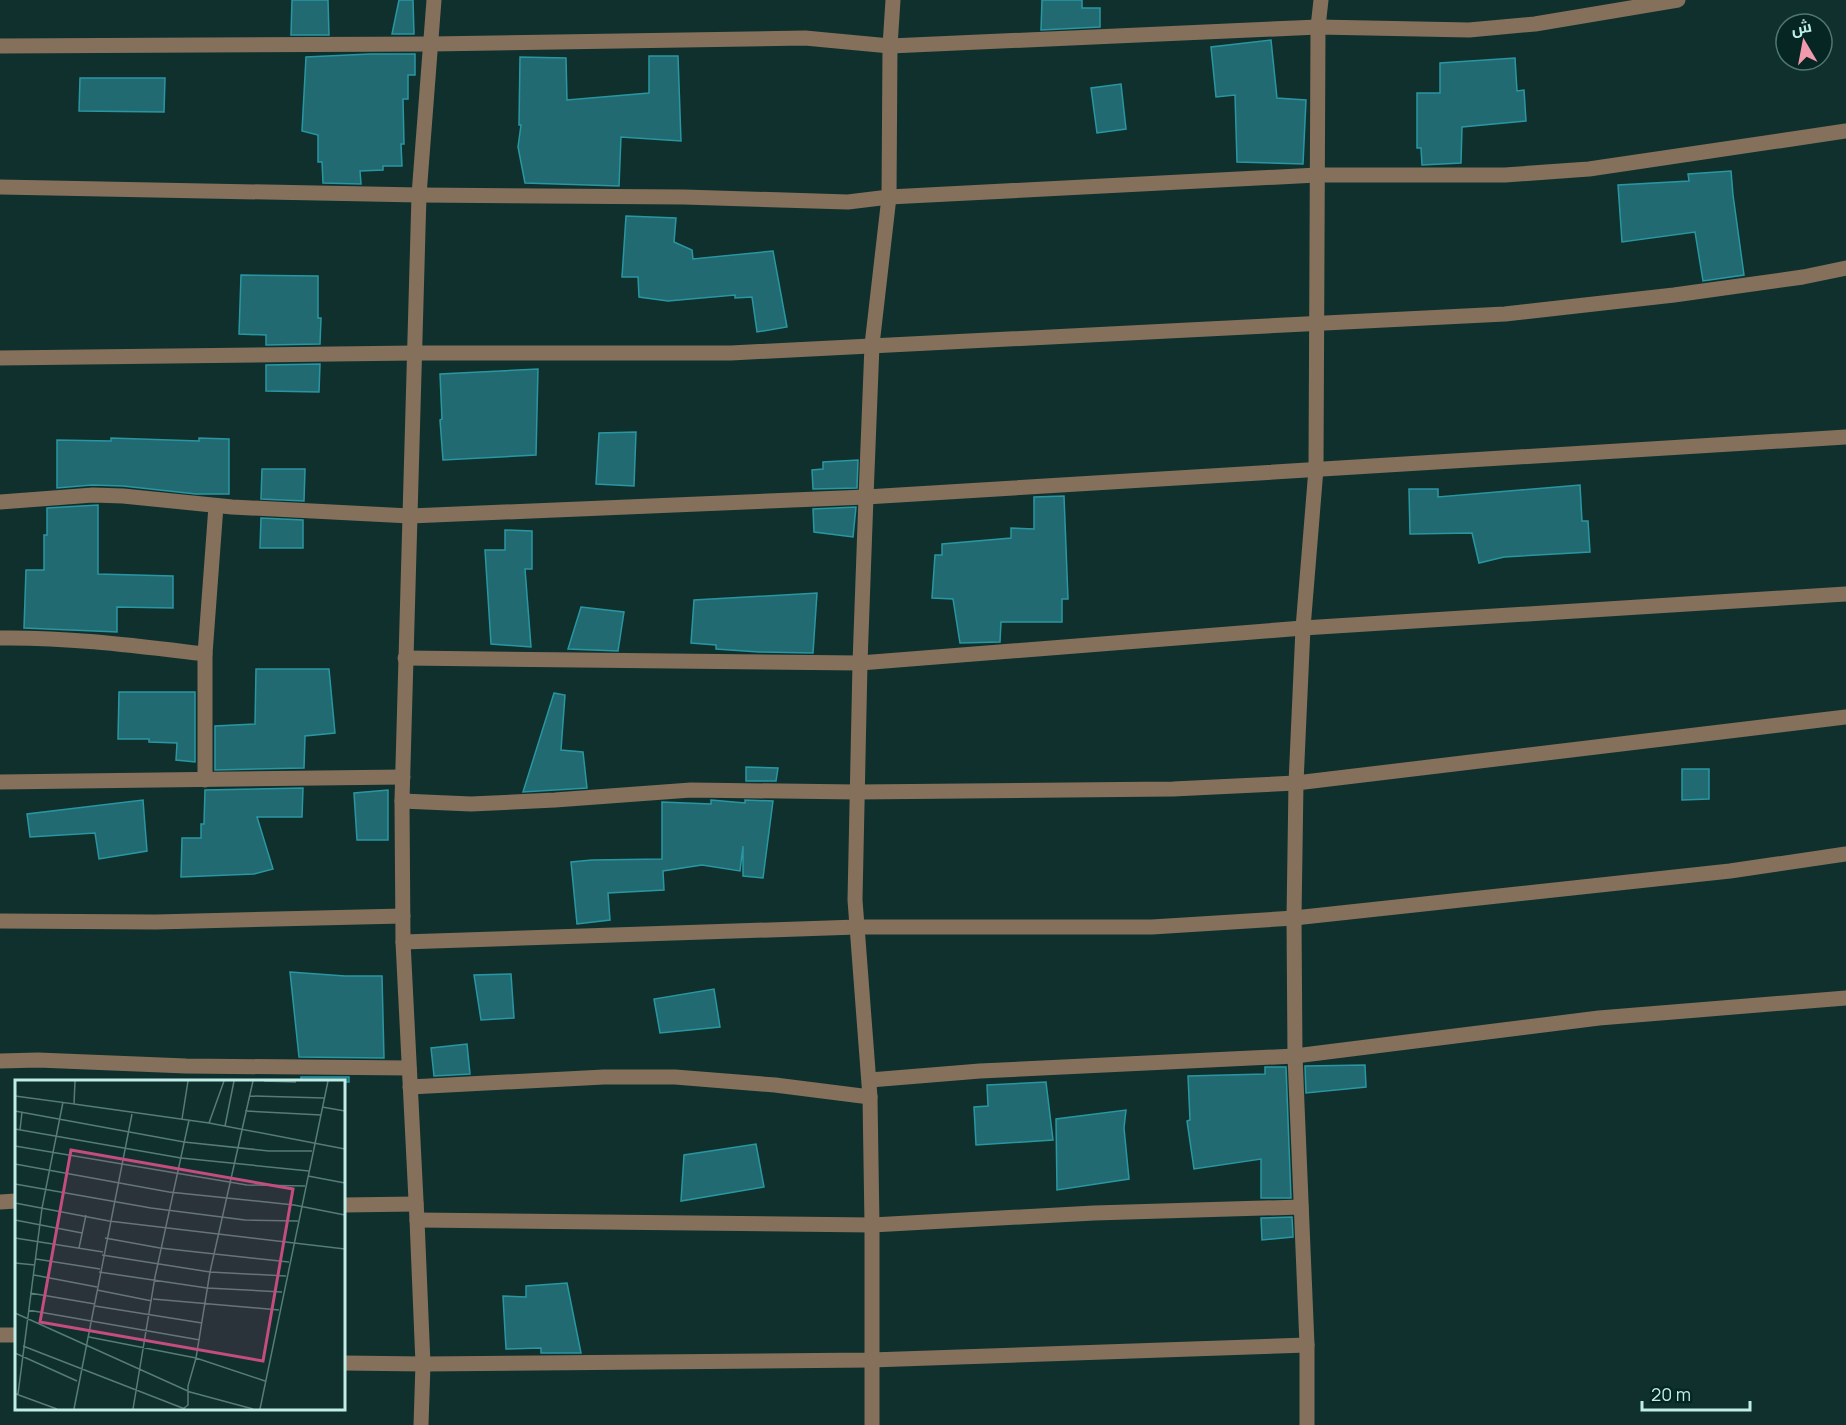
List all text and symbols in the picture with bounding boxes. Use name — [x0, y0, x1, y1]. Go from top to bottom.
north arrow — [1774, 12, 1834, 72]
text: ش — [1789, 15, 1813, 40]
inset map — [15, 1080, 345, 1410]
scale bar — [1642, 1374, 1750, 1412]
text: 20 m — [1651, 1382, 1691, 1406]

